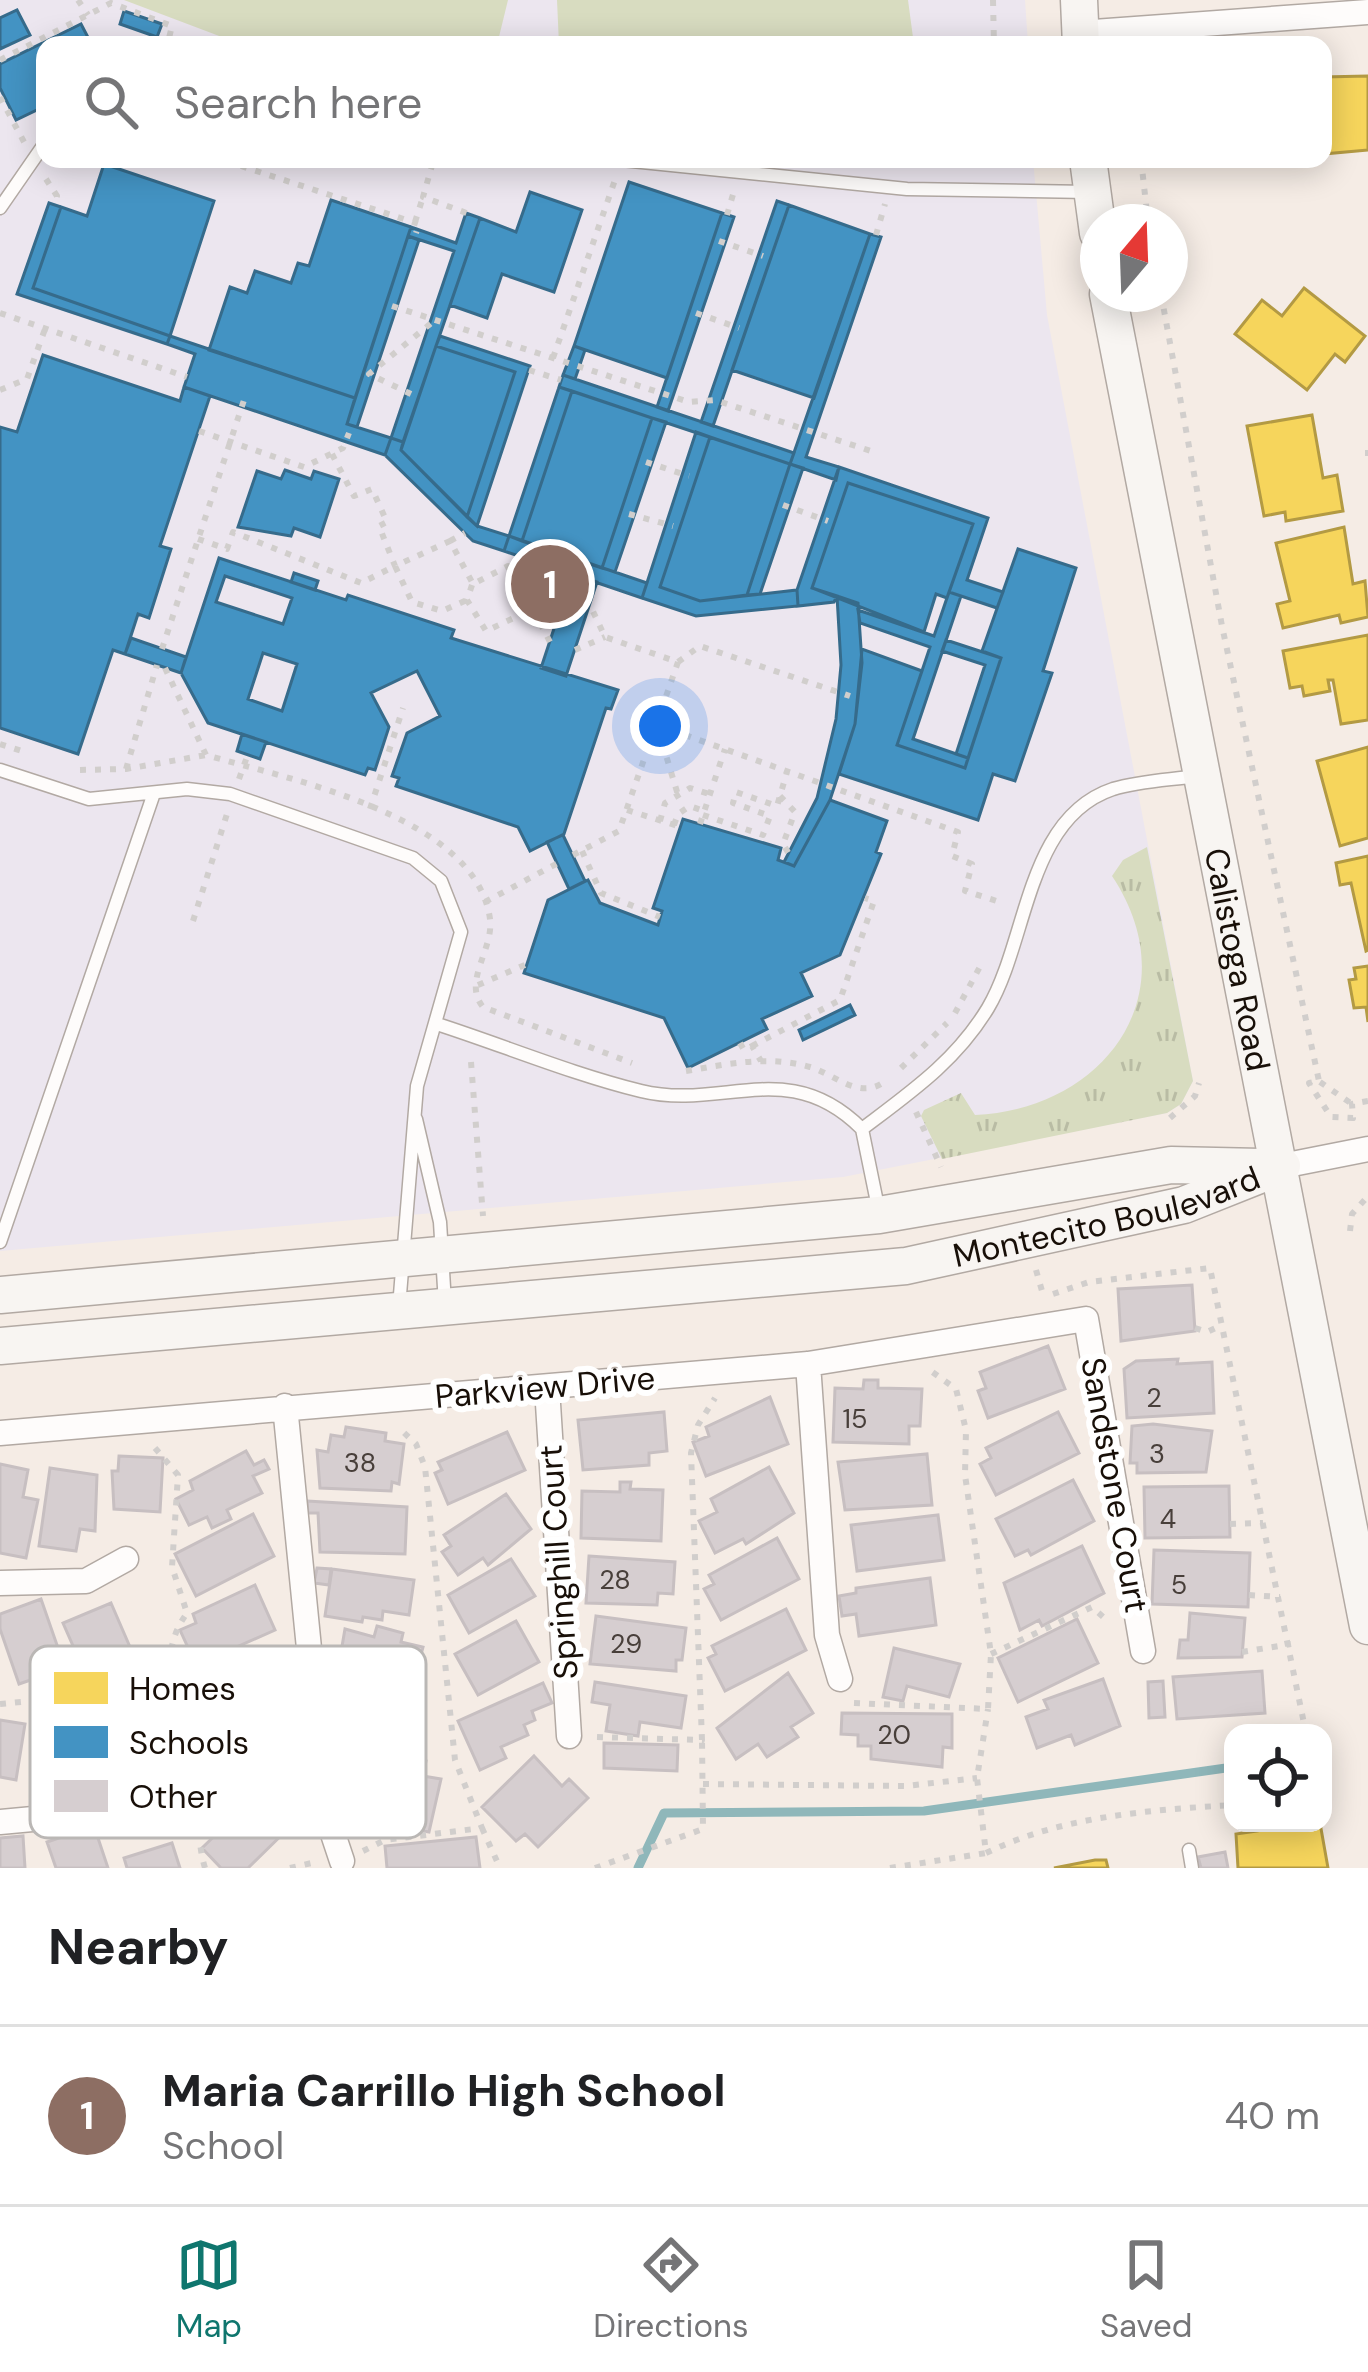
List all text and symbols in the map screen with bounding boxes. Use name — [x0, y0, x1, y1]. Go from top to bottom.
search box — [36, 36, 1332, 168]
icon: search — [78, 69, 144, 135]
text: Search here — [174, 73, 422, 132]
north arrow — [1080, 204, 1188, 312]
pin: 1 — [511, 539, 589, 629]
your location — [630, 696, 690, 756]
street label: Calistoga Road — [1195, 844, 1281, 1075]
street label: Montecito Boulevard — [949, 1156, 1266, 1277]
street label: Sandstone Court — [1071, 1354, 1159, 1616]
street label: Parkview Drive — [433, 1356, 657, 1418]
house number: 2 — [1146, 1380, 1162, 1415]
house number: 15 — [843, 1401, 867, 1436]
house number: 3 — [1149, 1436, 1165, 1471]
street label: Springhill Court — [528, 1443, 588, 1681]
house number: 38 — [344, 1445, 376, 1480]
house number: 4 — [1160, 1501, 1176, 1536]
house number: 28 — [599, 1562, 631, 1597]
house number: 5 — [1171, 1567, 1187, 1602]
house number: 29 — [610, 1626, 642, 1661]
legend — [30, 1646, 426, 1838]
text: Homes — [129, 1667, 236, 1710]
house number: 20 — [877, 1717, 911, 1752]
text: Schools — [129, 1721, 249, 1764]
map controls — [1224, 1724, 1332, 1832]
button: locate — [1224, 1724, 1332, 1832]
text: Other — [129, 1775, 217, 1818]
text: Nearby — [48, 1913, 229, 1980]
text: Maria Carrillo High School — [162, 2061, 726, 2120]
text: 1 — [80, 2090, 94, 2141]
text: 40 m — [1225, 2090, 1320, 2141]
text: School — [162, 2120, 284, 2171]
tab: Map — [176, 2232, 242, 2347]
tab: Directions — [593, 2232, 749, 2347]
tab: Saved — [1100, 2232, 1192, 2347]

